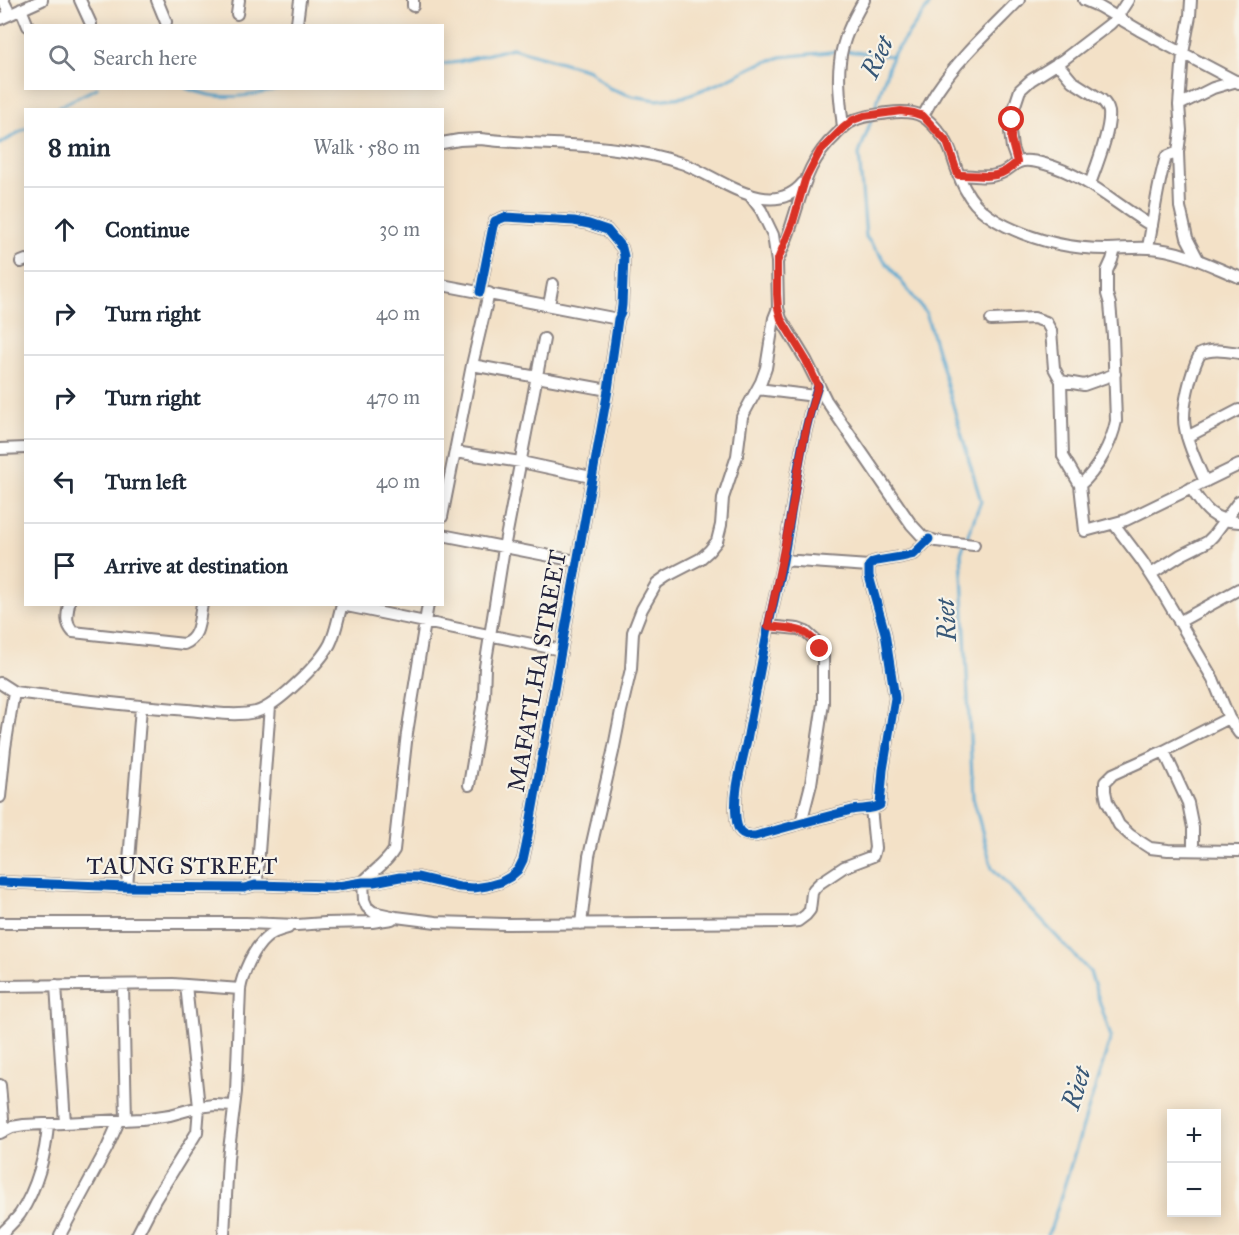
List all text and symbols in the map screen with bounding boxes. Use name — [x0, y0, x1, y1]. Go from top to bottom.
search box — [24, 24, 444, 90]
water label: Riet — [853, 29, 901, 84]
icon: search — [45, 41, 78, 74]
text: Search here — [93, 44, 197, 71]
route start — [998, 106, 1024, 132]
text: 8 min — [48, 131, 111, 163]
text: Walk · 580 m — [313, 135, 420, 159]
icon: ahead — [48, 213, 81, 246]
text: Continue — [105, 216, 190, 243]
text: 30 m — [379, 217, 420, 241]
icon: right — [48, 297, 81, 330]
text: Turn right — [105, 300, 201, 327]
text: 40 m — [376, 301, 420, 325]
icon: right — [48, 381, 81, 414]
text: Turn right — [105, 384, 201, 411]
text: 470 m — [366, 385, 420, 409]
icon: left — [48, 465, 81, 498]
text: Turn left — [105, 468, 187, 495]
text: 40 m — [376, 469, 420, 493]
street label: MAFATLHA STREET — [501, 548, 573, 794]
icon: arrive — [48, 549, 81, 582]
text: Arrive at destination — [105, 552, 288, 579]
water label: Riet — [929, 596, 963, 643]
route end — [806, 635, 832, 661]
street label: TAUNG STREET — [87, 851, 277, 881]
water label: Riet — [1054, 1061, 1098, 1114]
map controls — [1167, 1109, 1221, 1217]
button: + — [1167, 1109, 1221, 1163]
button: − — [1167, 1163, 1221, 1217]

